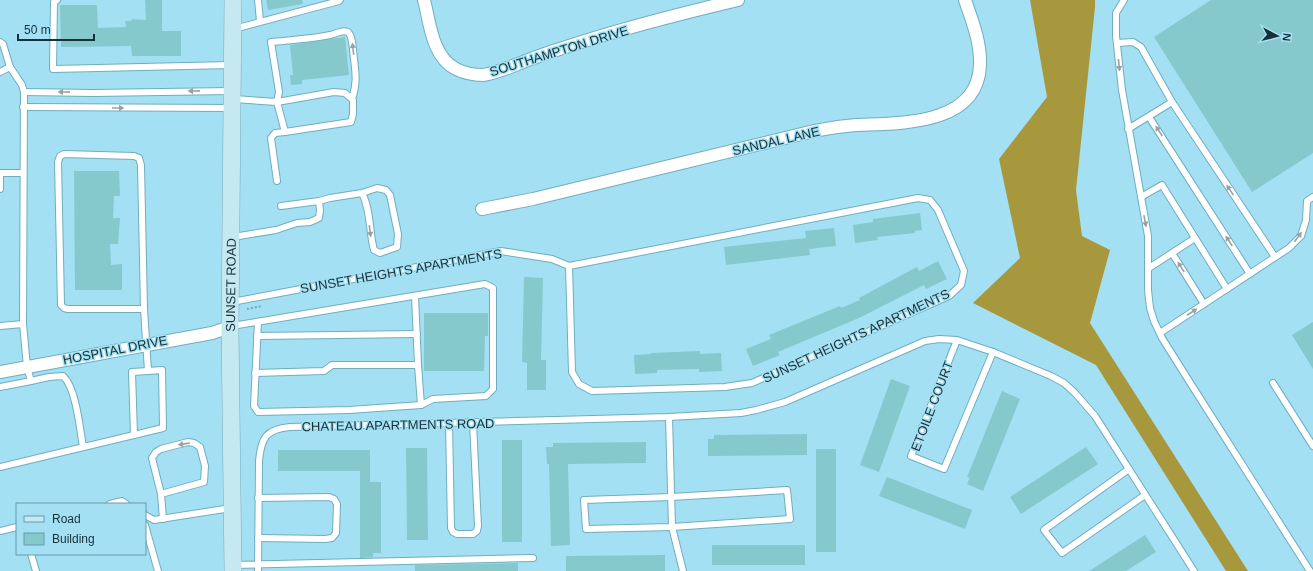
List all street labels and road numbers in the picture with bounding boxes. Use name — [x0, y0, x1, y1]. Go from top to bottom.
street label: SOUTHAMPTON DRIVE — [488, 23, 630, 79]
street label: SANDAL LANE — [731, 124, 821, 158]
street label: SUNSET ROAD — [222, 238, 238, 332]
street label: SUNSET HEIGHTS APARTMENTS — [299, 246, 503, 296]
street label: SUNSET HEIGHTS APARTMENTS — [760, 286, 952, 386]
street label: HOSPITAL DRIVE — [61, 332, 169, 367]
street label: ETOILE COURT — [908, 359, 956, 453]
street label: CHATEAU APARTMENTS ROAD — [301, 416, 495, 434]

